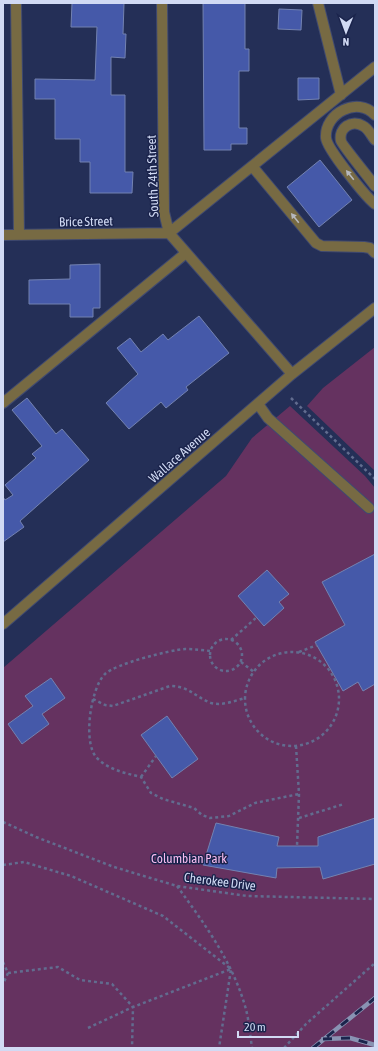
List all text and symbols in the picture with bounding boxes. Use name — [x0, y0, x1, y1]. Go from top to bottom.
north arrow — [326, 12, 366, 52]
text: N — [342, 36, 349, 48]
street label: South 24th Street — [144, 134, 161, 217]
one-way arrow — [345, 169, 354, 180]
one-way arrow — [290, 213, 299, 224]
street label: Brice Street — [59, 214, 113, 229]
street label: Wallace Avenue — [146, 425, 213, 486]
park label: Columbian Park — [151, 851, 227, 866]
street label: Cherokee Drive — [183, 870, 257, 893]
scale bar — [238, 1013, 298, 1039]
text: 20 m — [244, 1020, 266, 1034]

